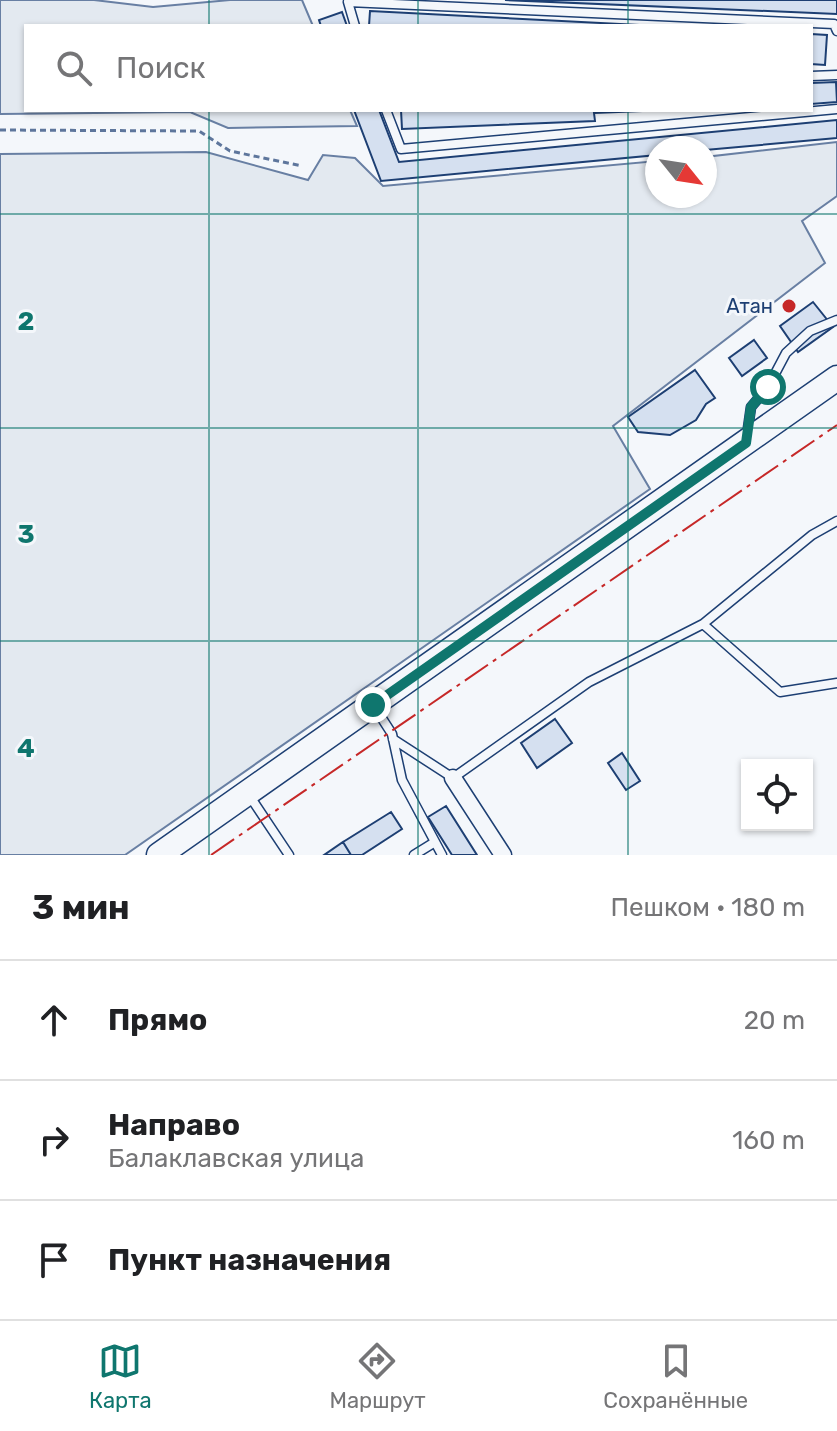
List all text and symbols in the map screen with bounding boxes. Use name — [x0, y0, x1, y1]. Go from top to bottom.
search box — [24, 24, 813, 112]
icon: search — [52, 46, 96, 90]
text: Поиск — [116, 50, 206, 86]
north arrow — [645, 136, 717, 208]
place label: Атан — [726, 294, 773, 318]
marker: Атан — [780, 297, 798, 315]
text: 2 — [18, 306, 34, 337]
route start — [750, 369, 786, 405]
text: 3 — [17, 519, 35, 550]
route end — [355, 687, 391, 723]
text: 4 — [17, 733, 35, 764]
map controls — [741, 759, 813, 831]
button: locate — [741, 759, 813, 831]
text: 3 мин — [32, 887, 130, 928]
text: Пешком · 180 m — [610, 892, 805, 923]
icon: ahead — [32, 998, 76, 1042]
text: Прямо — [108, 1002, 207, 1038]
text: 20 m — [744, 1005, 805, 1036]
text: Направо — [108, 1107, 240, 1143]
icon: right — [32, 1118, 76, 1162]
text: 160 m — [732, 1125, 805, 1156]
text: Балаклавская улица — [108, 1143, 364, 1174]
icon: arrive — [32, 1238, 76, 1282]
text: Пункт назначения — [108, 1242, 391, 1278]
tab: Карта — [89, 1339, 152, 1414]
tab: Маршрут — [329, 1339, 425, 1414]
tab: Сохранённые — [603, 1339, 748, 1414]

